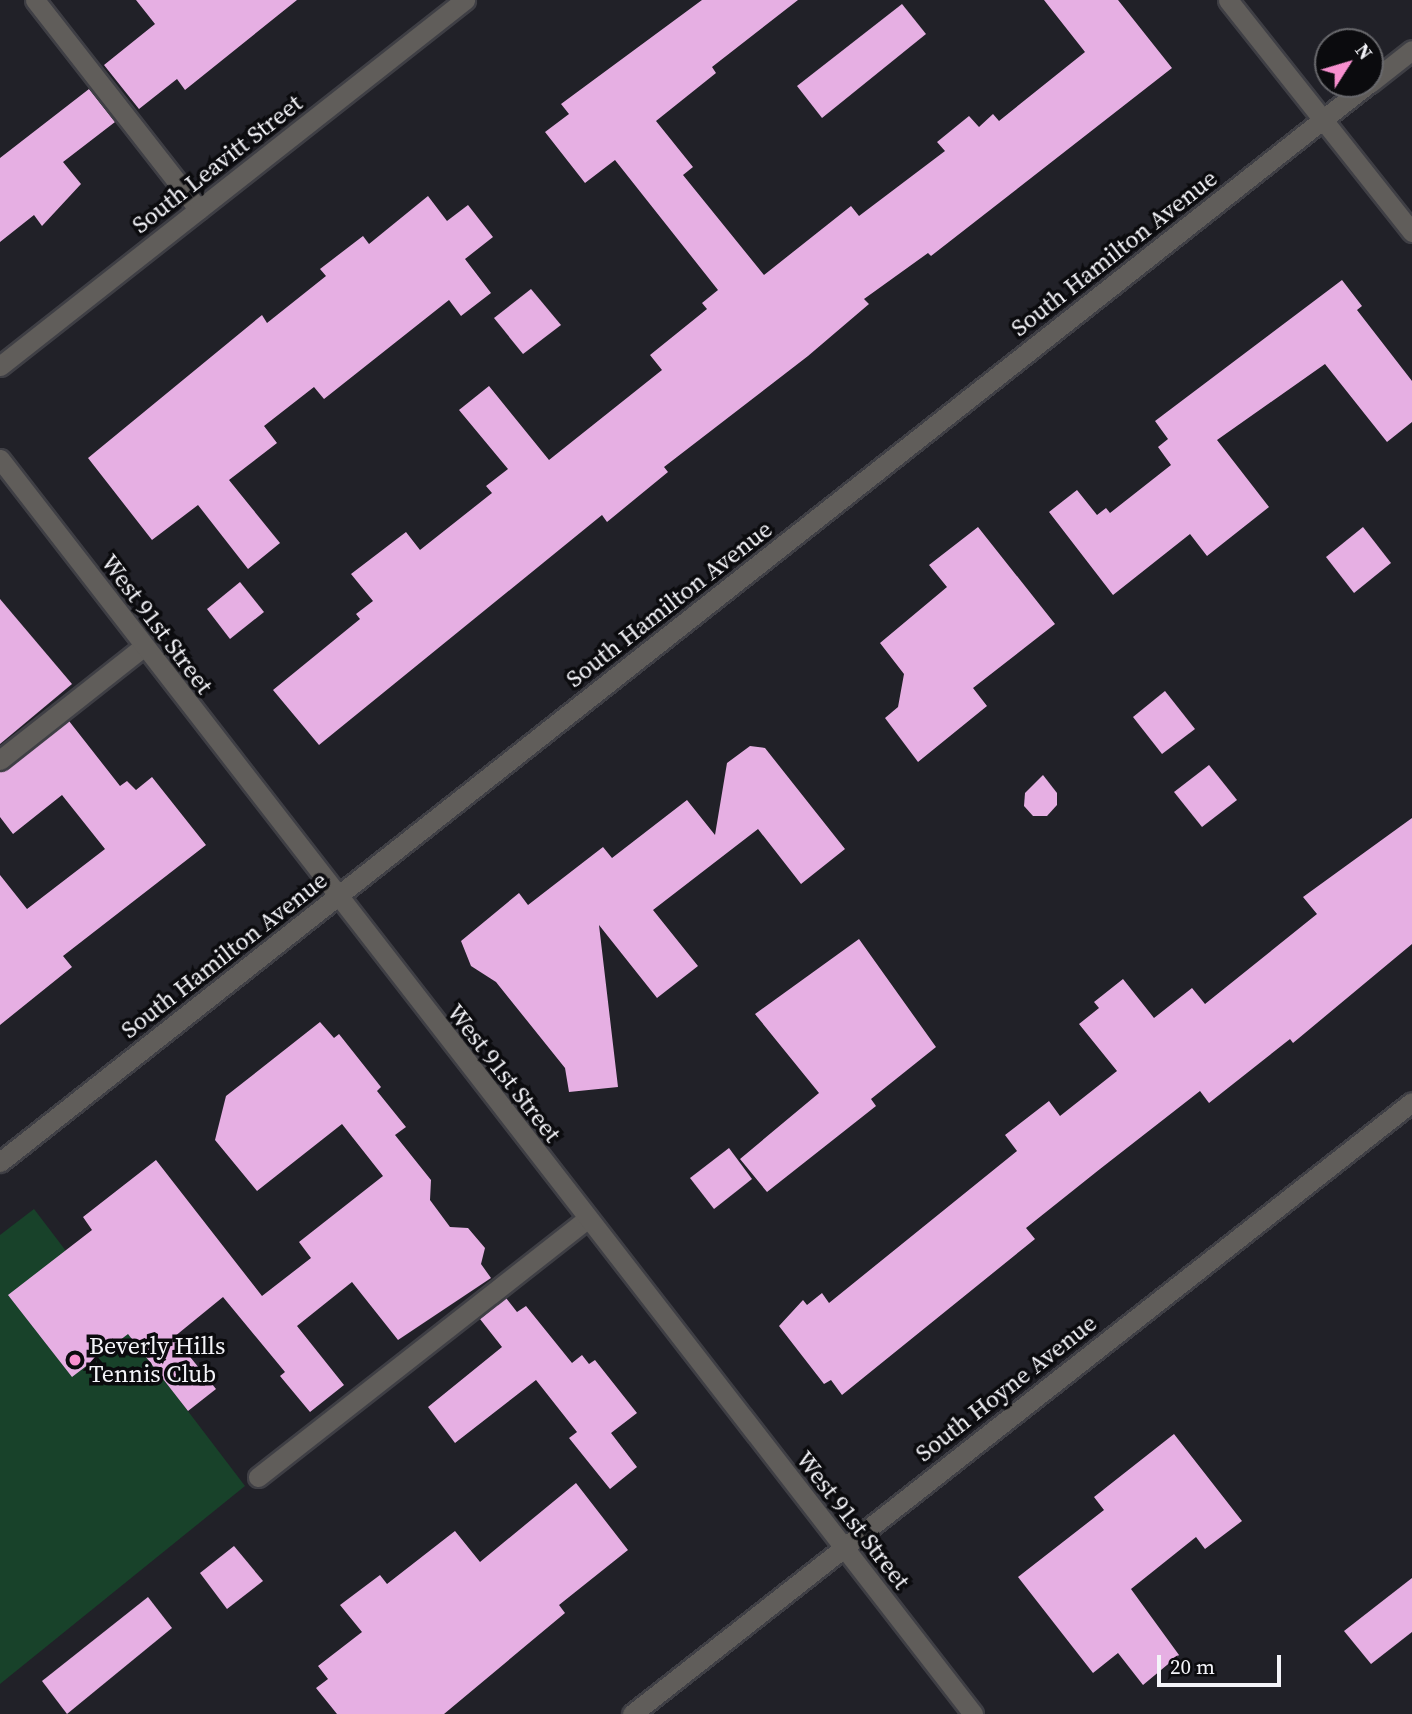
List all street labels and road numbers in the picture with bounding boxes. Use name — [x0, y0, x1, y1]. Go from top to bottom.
street label: South Leavitt Street — [126, 89, 308, 239]
street label: South Hamilton Avenue — [1005, 164, 1223, 342]
street label: South Hamilton Avenue — [560, 515, 778, 693]
street label: West 91st Street — [95, 549, 219, 699]
street label: South Hamilton Avenue — [115, 866, 333, 1044]
street label: West 91st Street — [441, 998, 567, 1148]
street label: South Hoyne Avenue — [910, 1308, 1102, 1468]
street label: West 91st Street — [790, 1445, 916, 1595]

